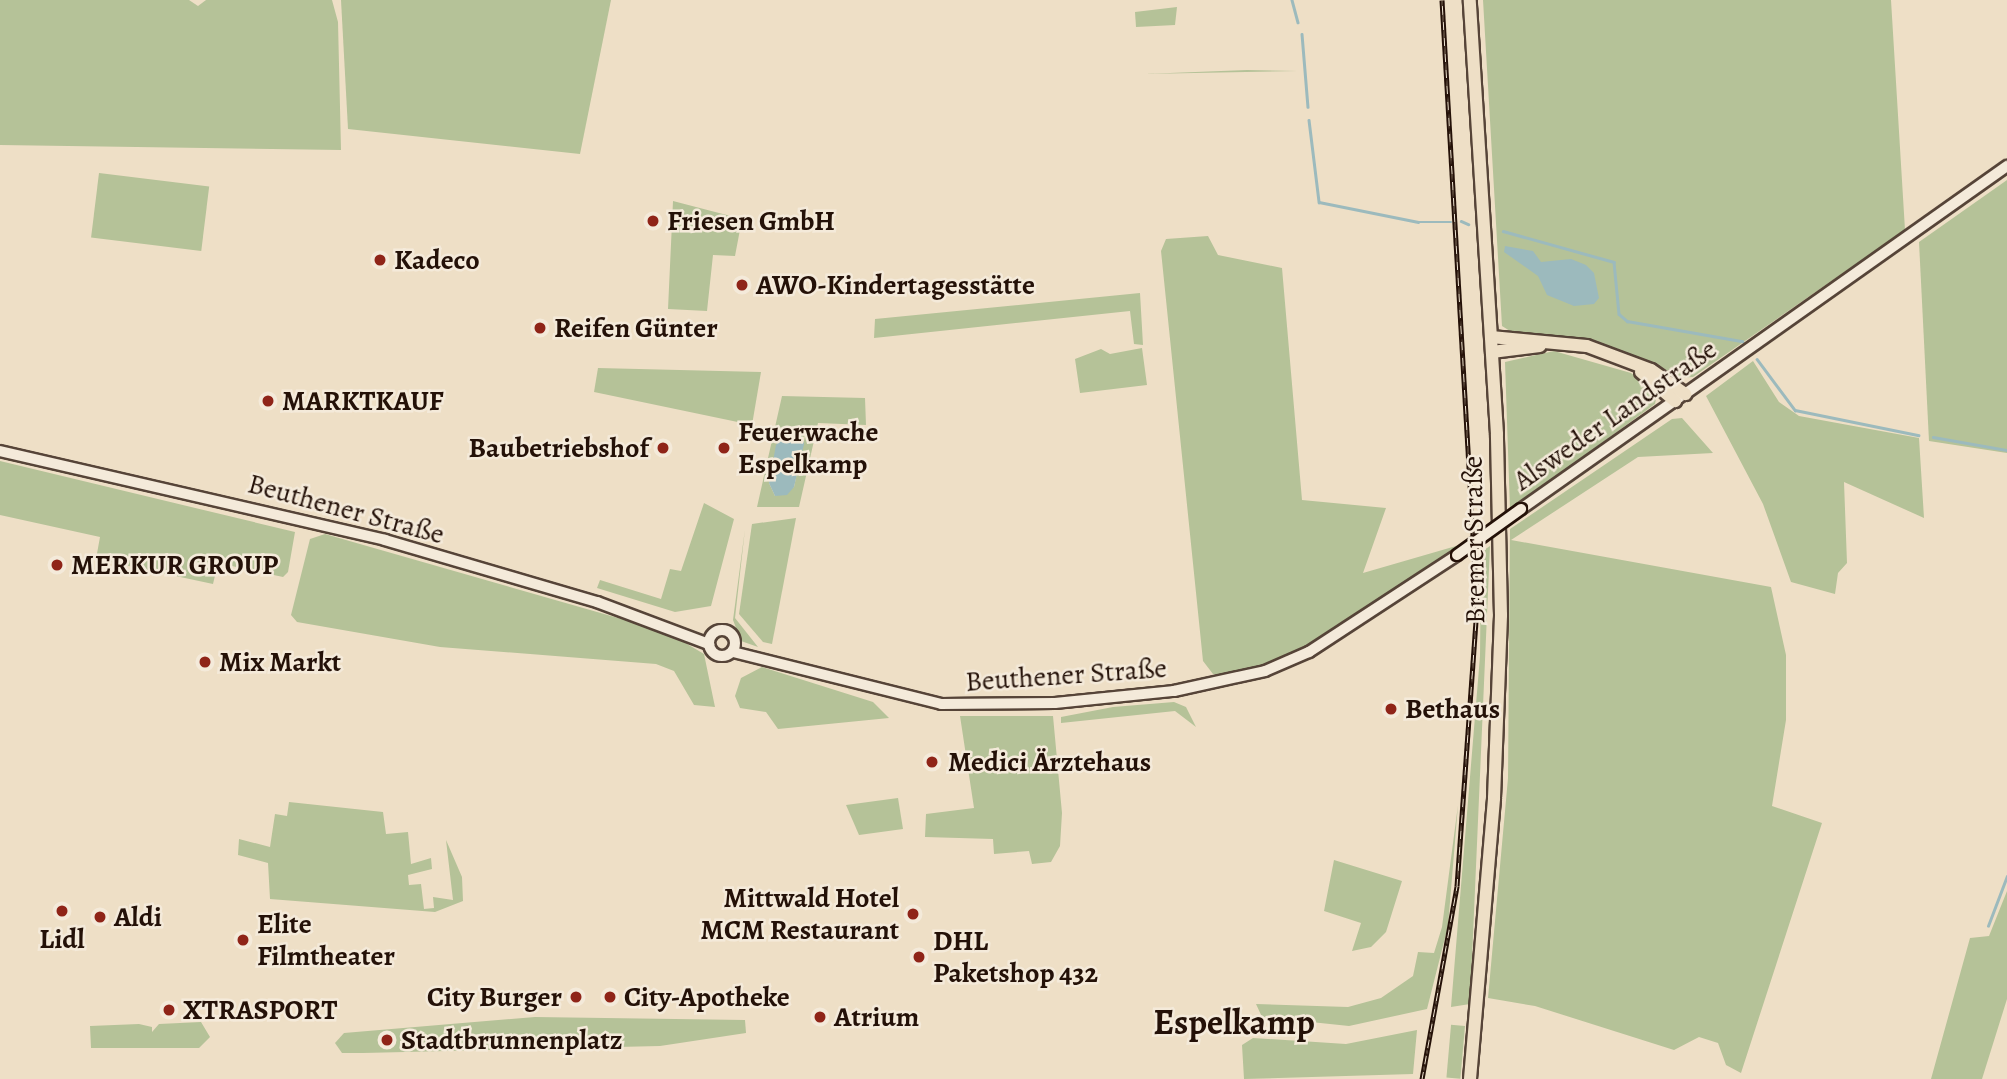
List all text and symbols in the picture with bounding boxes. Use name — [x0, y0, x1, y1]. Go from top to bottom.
place label: Friesen GmbH — [667, 204, 835, 238]
marker: Friesen GmbH — [645, 213, 661, 229]
place label: Kadeco — [394, 243, 480, 277]
marker: Kadeco — [372, 252, 388, 268]
place label: AWO-Kindertagesstätte — [756, 268, 1035, 302]
marker: AWO-Kindertagesstätte — [734, 277, 750, 293]
place label: Reifen Günter — [554, 311, 718, 345]
marker: Reifen Günter — [532, 320, 548, 336]
street label: Alsweder Landstraße — [1507, 332, 1723, 498]
place label: MARKTKAUF — [282, 384, 444, 418]
marker: MARKTKAUF — [260, 393, 276, 409]
place label: Feuerwache Espelkamp — [738, 415, 878, 481]
place label: Baubetriebshof — [469, 431, 649, 465]
marker: Baubetriebshof — [655, 440, 671, 456]
marker: Feuerwache Espelkamp — [716, 440, 732, 456]
street label: Bremer Straße — [1456, 456, 1492, 624]
street label: Beuthener Straße — [244, 467, 448, 551]
place label: MERKUR GROUP — [71, 548, 278, 582]
marker: MERKUR GROUP — [49, 557, 65, 573]
place label: Mix Markt — [219, 645, 341, 679]
street label: Beuthener Straße — [964, 651, 1168, 699]
marker: Mix Markt — [197, 654, 213, 670]
place label: Bethaus — [1405, 692, 1500, 726]
marker: Bethaus — [1383, 701, 1399, 717]
place label: Medici Ärztehaus — [948, 745, 1151, 779]
marker: Medici Ärztehaus — [922, 752, 942, 772]
place label: Mittwald Hotel MCM Restaurant — [701, 881, 899, 947]
place label: Aldi — [114, 900, 162, 934]
marker: Lidl — [54, 903, 70, 919]
marker: Mittwald Hotel MCM Restaurant — [905, 906, 921, 922]
place label: Elite Filmtheater — [257, 907, 395, 973]
marker: Aldi — [92, 909, 108, 925]
place label: Lidl — [39, 922, 85, 956]
place label: DHL Paketshop 432 — [933, 924, 1098, 990]
marker: Elite Filmtheater — [235, 932, 251, 948]
marker: DHL Paketshop 432 — [911, 949, 927, 965]
place label: City Burger — [427, 980, 562, 1014]
place label: City-Apotheke — [624, 980, 790, 1014]
marker: City Burger — [568, 989, 584, 1005]
marker: City-Apotheke — [602, 989, 618, 1005]
place label: XTRASPORT — [183, 993, 337, 1027]
place label: Atrium — [834, 1000, 919, 1034]
district label: Espelkamp — [1153, 1001, 1315, 1043]
marker: XTRASPORT — [161, 1002, 177, 1018]
marker: Atrium — [812, 1009, 828, 1025]
place label: Stadtbrunnenplatz — [401, 1023, 623, 1057]
marker: Stadtbrunnenplatz — [379, 1032, 395, 1048]

